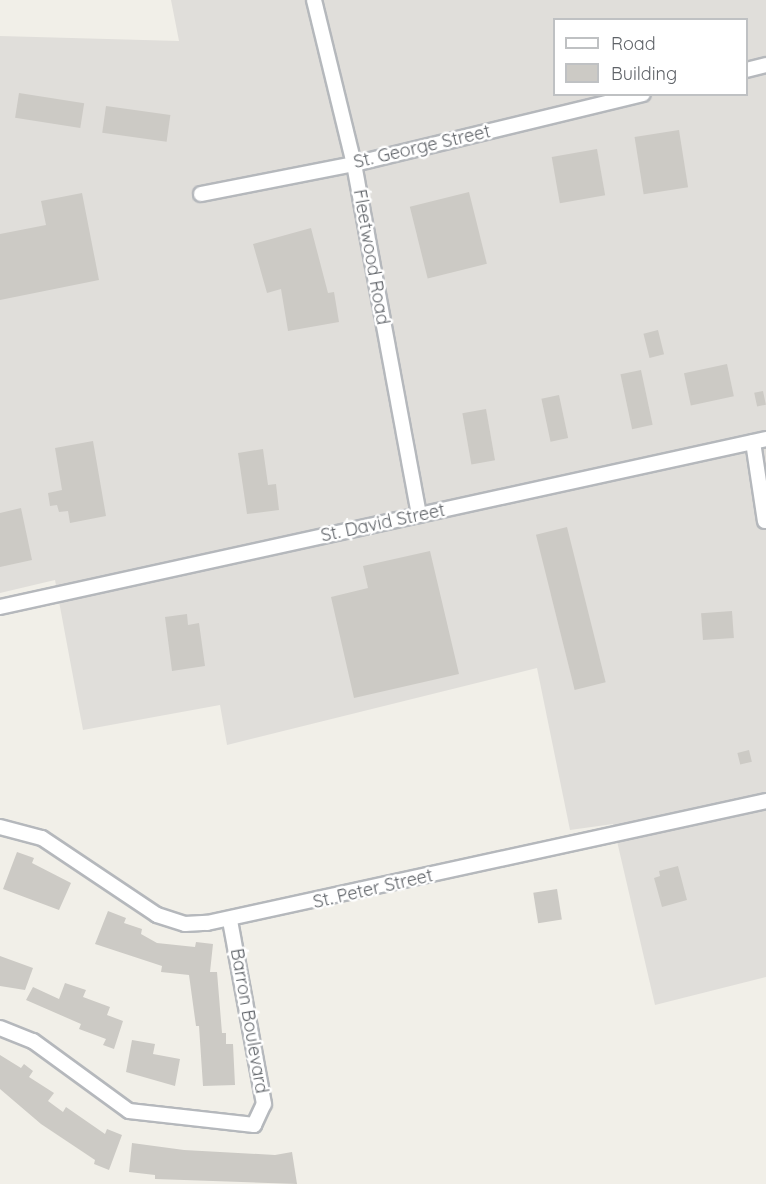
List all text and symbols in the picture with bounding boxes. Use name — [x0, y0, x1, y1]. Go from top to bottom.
legend — [553, 18, 748, 96]
text: Road — [611, 32, 656, 55]
text: Building — [611, 62, 677, 85]
street label: St. George Street — [351, 121, 493, 173]
street label: Fleetwood Road — [348, 188, 394, 326]
street label: St. David Street — [319, 499, 447, 547]
street label: St. Peter Street — [311, 865, 435, 913]
street label: Barron Boulevard — [226, 947, 272, 1095]

